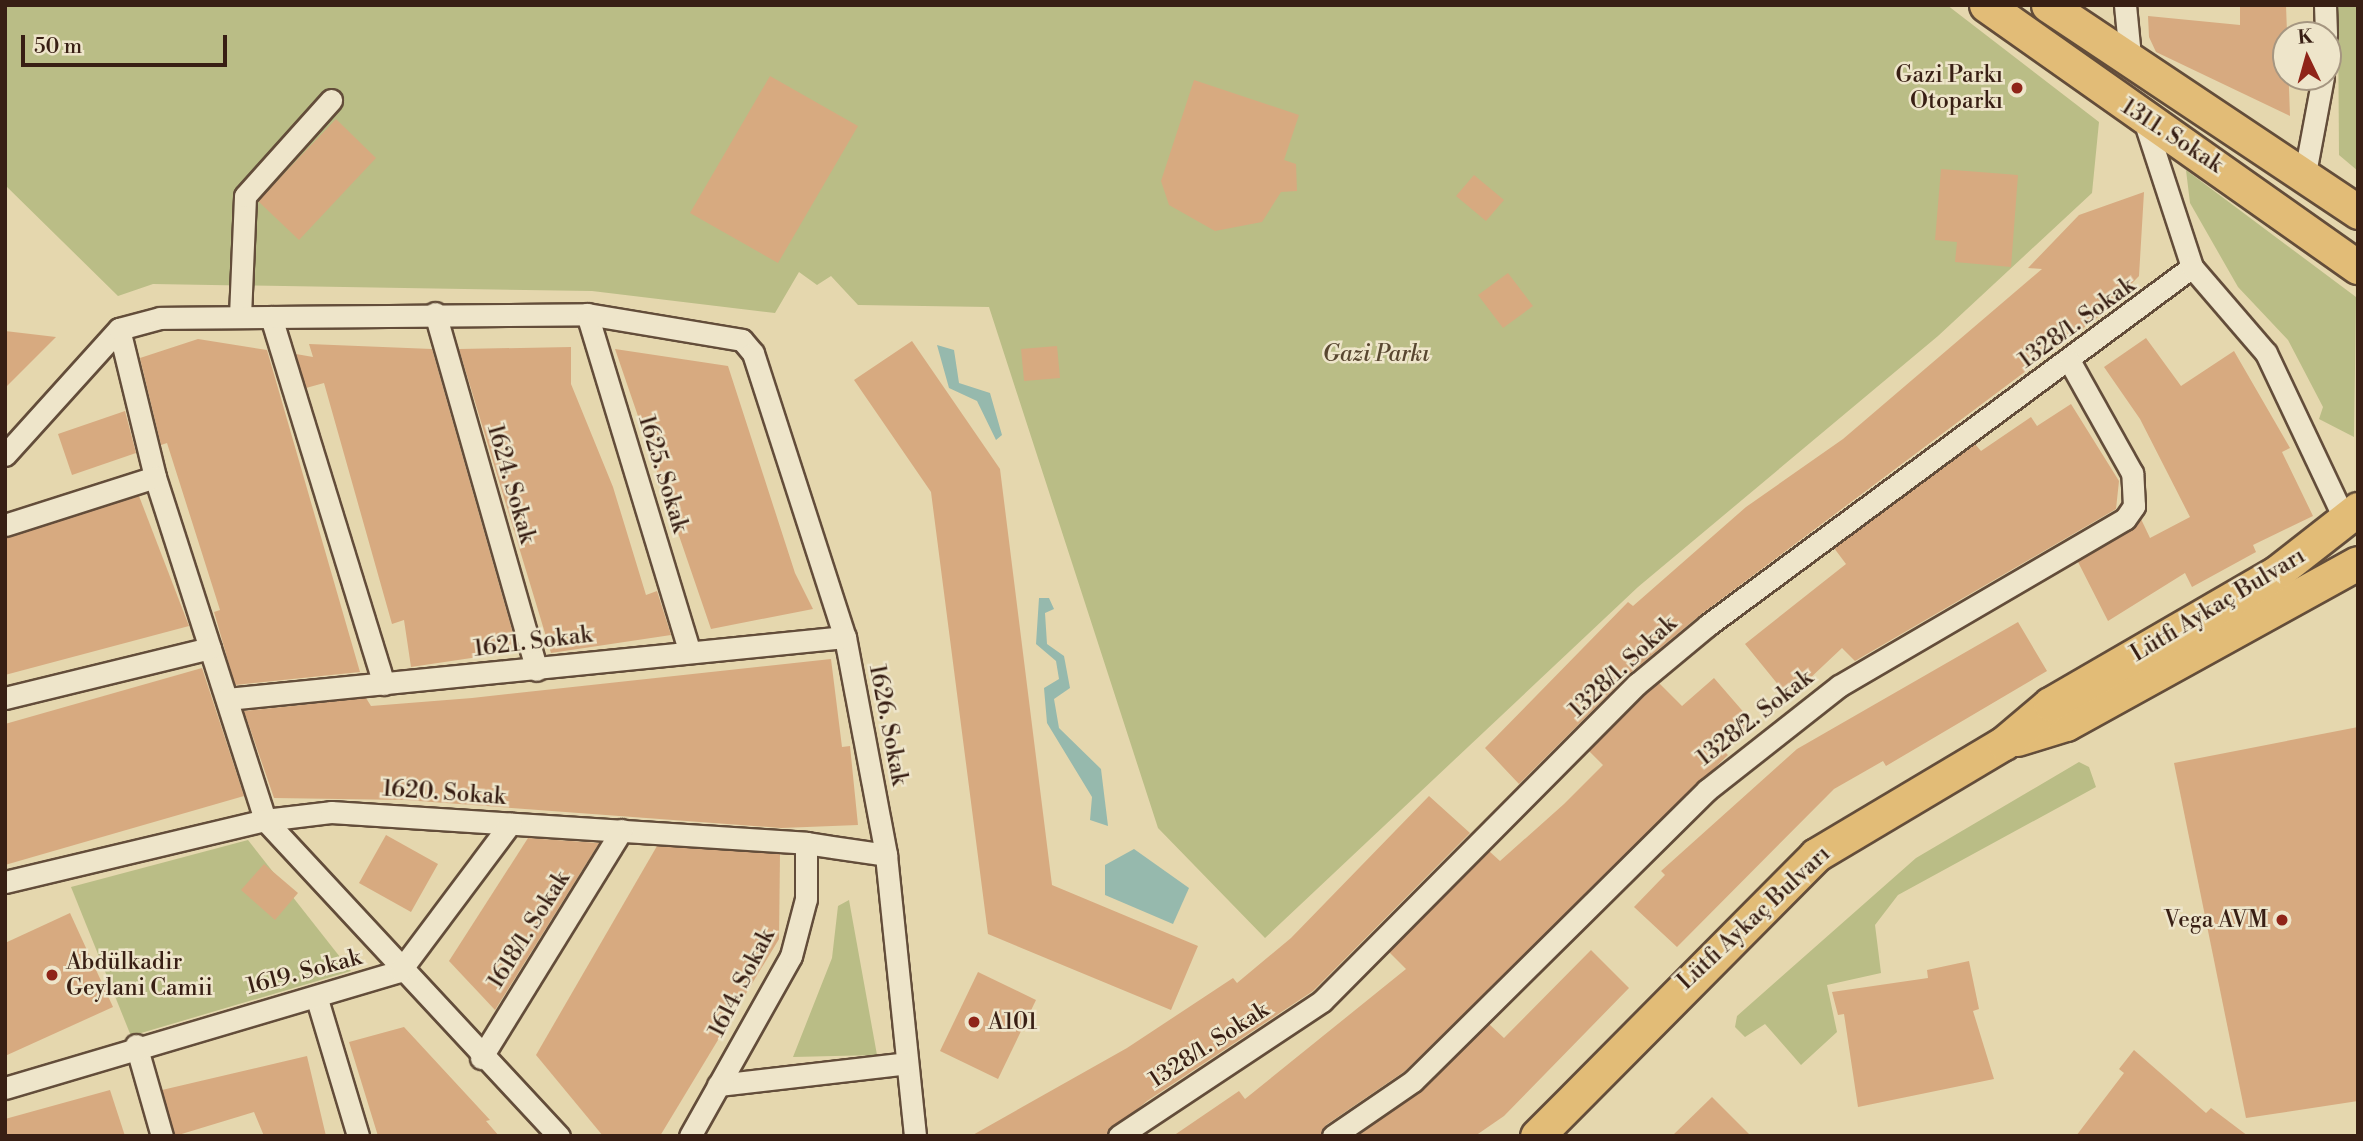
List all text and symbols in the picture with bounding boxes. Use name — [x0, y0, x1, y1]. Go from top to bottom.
scale bar — [24, 21, 231, 65]
north arrow — [2272, 21, 2342, 91]
text: K — [2297, 24, 2314, 50]
text: 50 m — [34, 34, 82, 60]
place label: Gazi Parkı Otoparkı — [1896, 61, 2003, 115]
marker: Gazi Parkı Otoparkı — [2009, 80, 2025, 96]
street label: 1311. Sokak — [2116, 93, 2228, 179]
street label: 1328/1. Sokak — [2014, 272, 2140, 374]
park label: Gazi Parkı — [1322, 340, 1430, 368]
street label: 1625. Sokak — [632, 412, 694, 536]
street label: 1624. Sokak — [481, 421, 541, 547]
street label: Lütfi Aykaç Bulvarı — [2126, 542, 2310, 668]
street label: 1328/1. Sokak — [1564, 610, 1682, 724]
street label: 1621. Sokak — [472, 621, 594, 663]
street label: 1626. Sokak — [863, 662, 913, 788]
street label: 1328/2. Sokak — [1691, 664, 1819, 772]
street label: 1620. Sokak — [381, 775, 507, 811]
street label: Lütfi Aykaç Bulvarı — [1672, 840, 1836, 996]
street label: 1618/1. Sokak — [482, 866, 576, 994]
place label: Vega AVM — [2164, 906, 2268, 934]
marker: Vega AVM — [2274, 912, 2290, 928]
street label: 1614. Sokak — [703, 924, 781, 1042]
street label: 1619. Sokak — [244, 943, 364, 1001]
place label: Abdülkadir Geylani Camii — [66, 948, 213, 1002]
marker: Abdülkadir Geylani Camii — [44, 967, 60, 983]
street label: 1328/1. Sokak — [1144, 996, 1274, 1094]
place label: A101 — [988, 1008, 1037, 1036]
marker: A101 — [966, 1014, 982, 1030]

